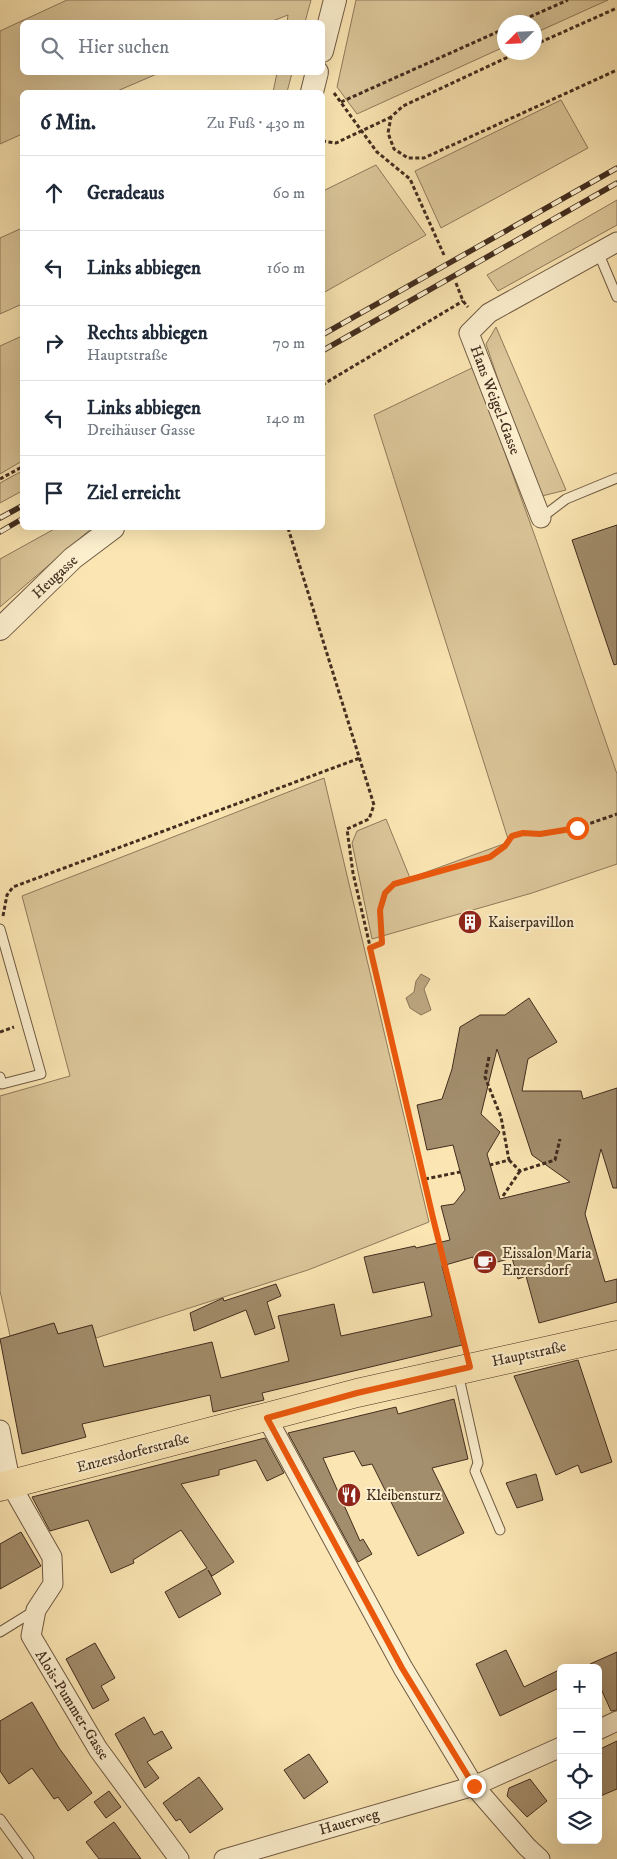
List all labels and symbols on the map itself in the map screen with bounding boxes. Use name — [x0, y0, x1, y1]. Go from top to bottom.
north arrow — [497, 15, 542, 60]
street label: Hans Weigel-Gasse — [465, 343, 525, 457]
street label: Heugasse — [28, 551, 82, 603]
route start — [566, 817, 589, 840]
building icon: Kaiserpavillon — [457, 909, 483, 935]
place label: Kaiserpavillon — [488, 913, 574, 932]
place label: Eissalon Maria Enzersdorf — [502, 1244, 592, 1280]
cafe icon: Eissalon Maria Enzersdorf — [472, 1249, 498, 1275]
street label: Hauptstraße — [490, 1337, 568, 1371]
street label: Enzersdorferstraße — [75, 1429, 191, 1477]
restaurant icon: Kleibensturz — [336, 1482, 362, 1508]
place label: Kleibensturz — [366, 1486, 442, 1505]
street label: Alois-Pummer-Gasse — [31, 1647, 113, 1763]
route end — [463, 1775, 486, 1798]
street label: Hauerweg — [317, 1804, 382, 1840]

